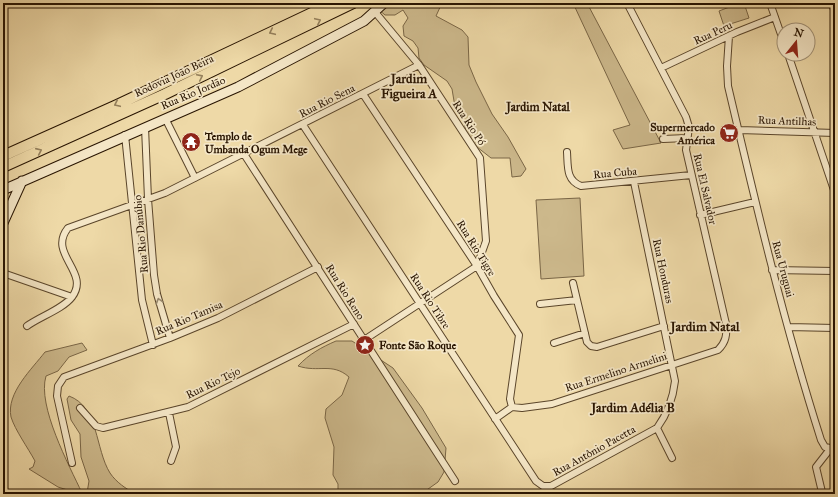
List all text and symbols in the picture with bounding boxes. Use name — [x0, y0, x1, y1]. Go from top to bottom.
one-way arrow — [313, 18, 321, 26]
street label: Rua Peru — [692, 18, 735, 48]
north arrow — [776, 22, 816, 62]
text: N — [792, 25, 806, 41]
one-way arrow — [269, 27, 277, 35]
street label: Rodovia João Beira — [132, 52, 216, 101]
district label: Jardim Figueira A — [381, 71, 437, 102]
street label: Rua Rio Jordão — [159, 73, 228, 113]
one-way arrow — [196, 74, 204, 82]
street label: Rua Rio Sena — [297, 81, 357, 121]
street label: Rua Rio Pó — [450, 98, 489, 148]
one-way arrow — [114, 99, 121, 107]
district label: Jardim Natal — [504, 100, 571, 115]
street label: Rua Antilhas — [758, 113, 816, 129]
place label: Supermercado América — [650, 121, 715, 147]
supermarket icon: Supermercado América — [718, 122, 740, 144]
place label: Templo de Umbanda Ogum Mege — [204, 130, 308, 156]
temple icon: Templo de Umbanda Ogum Mege — [180, 131, 202, 153]
one-way arrow — [34, 148, 42, 156]
street label: Rua El Salvador — [690, 152, 720, 227]
street label: Rua Cuba — [593, 165, 638, 181]
street label: Rua Rio Danúbio — [131, 194, 151, 274]
street label: Rua Rio Tigre — [454, 218, 499, 279]
street label: Rua Honduras — [650, 238, 676, 304]
street label: Rua Uruguai — [769, 239, 797, 299]
street label: Rua Rio Reno — [323, 262, 367, 322]
street label: Rua Rio Tibre — [407, 271, 453, 332]
one-way arrow — [155, 297, 164, 304]
street label: Rua Rio Tamisa — [153, 298, 225, 338]
district label: Jardim Natal — [669, 319, 740, 335]
place icon: Fonte São Roque — [354, 334, 376, 356]
place label: Fonte São Roque — [379, 339, 457, 353]
street label: Rua Ermelino Armelini — [563, 349, 669, 395]
street label: Rua Rio Tejo — [184, 364, 243, 402]
district label: Jardim Adélia B — [589, 400, 675, 416]
street label: Rua Antônio Pacetta — [550, 423, 638, 479]

